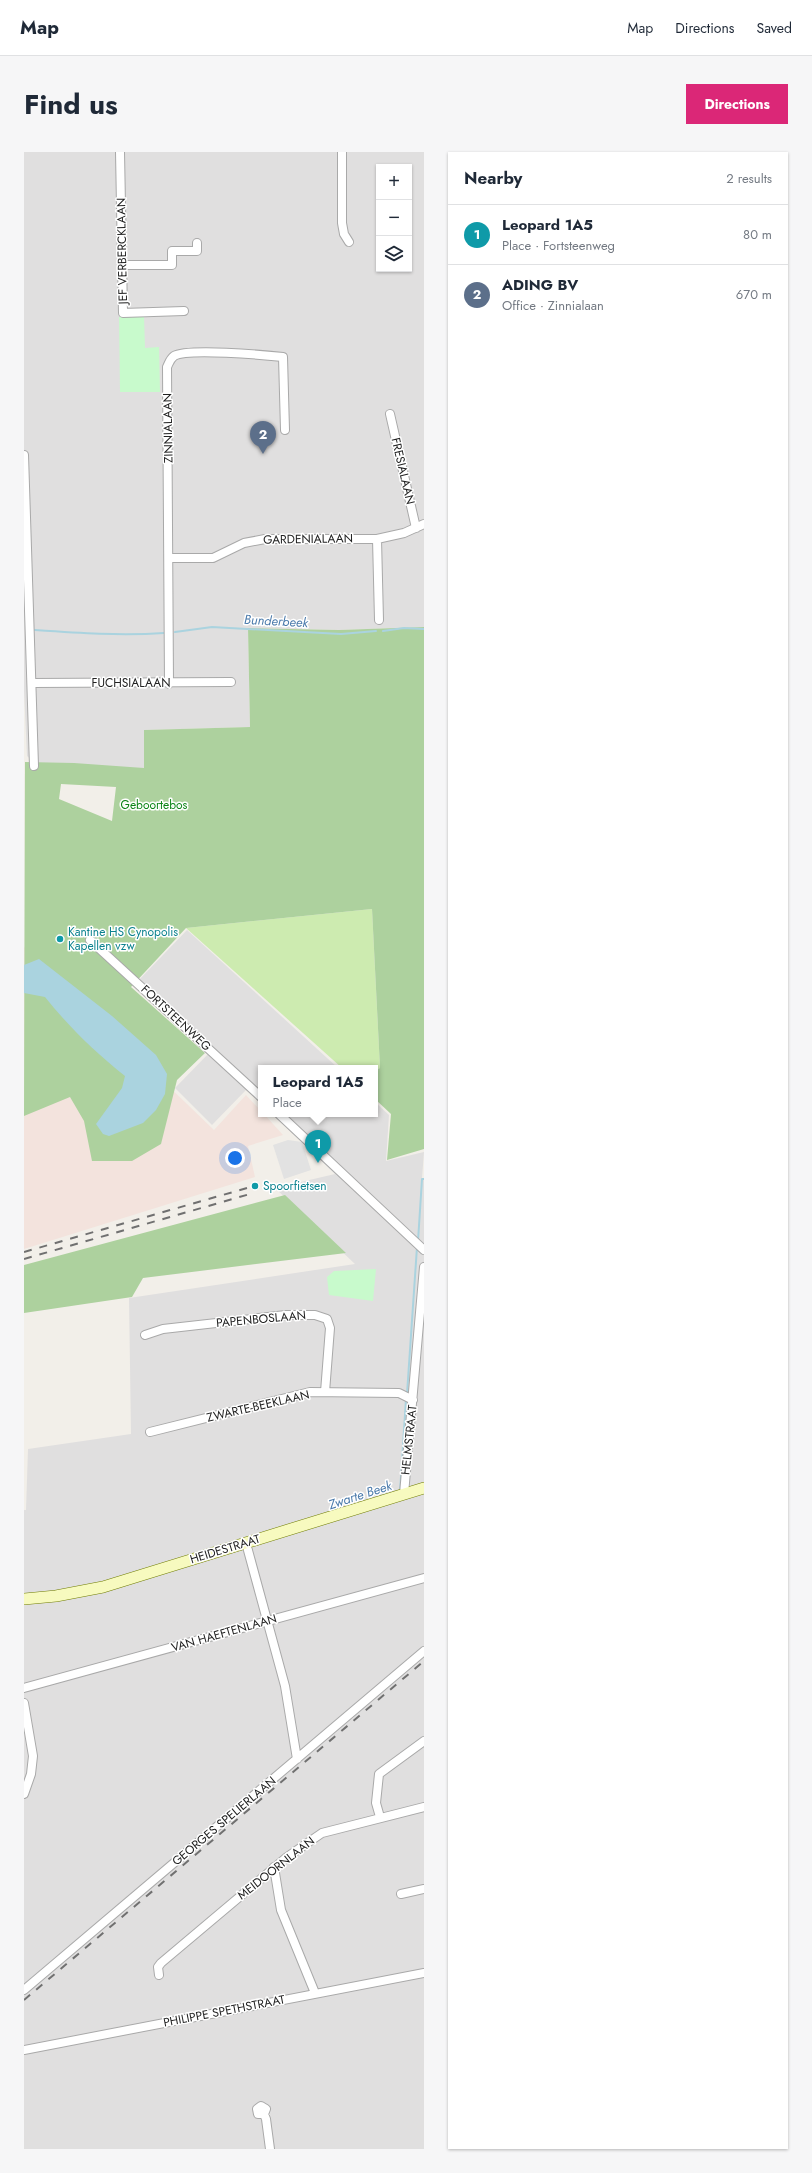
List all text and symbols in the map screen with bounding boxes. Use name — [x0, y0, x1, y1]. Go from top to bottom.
text: Map — [20, 14, 59, 41]
text: Map — [627, 18, 653, 38]
text: Directions — [675, 18, 735, 38]
text: Saved — [757, 18, 792, 38]
text: Find us — [24, 84, 118, 125]
button: Directions — [686, 84, 788, 124]
map controls — [376, 164, 412, 272]
button: + — [376, 164, 412, 200]
text: Nearby — [464, 166, 522, 190]
text: 2 results — [726, 169, 772, 188]
street label: JEF VERBERCKLAAN — [112, 198, 132, 306]
button: − — [376, 200, 412, 236]
text: Leopard 1A5 — [502, 214, 593, 236]
text: 1 — [474, 225, 480, 244]
text: 80 m — [743, 225, 772, 244]
button: layers — [376, 236, 412, 272]
text: Place · Fortsteenweg — [502, 236, 615, 255]
text: ADING BV — [502, 274, 578, 296]
text: 2 — [473, 285, 481, 304]
text: 670 m — [736, 285, 772, 304]
text: Office · Zinnialaan — [502, 296, 604, 315]
street label: ZINNIALAAN — [158, 393, 178, 463]
pin: 2 — [250, 421, 276, 454]
street label: FRESIALAAN — [387, 436, 419, 506]
street label: GARDENIALAAN — [263, 529, 353, 549]
water label: Bunderbeek — [244, 610, 309, 632]
street label: FUCHSIALAAN — [91, 674, 171, 692]
park label: Geboortebos — [121, 796, 188, 814]
place label: Kantine HS Cynopolis Kapellen vzw — [68, 923, 178, 955]
marker: Kantine HS Cynopolis Kapellen vzw — [55, 934, 65, 944]
street label: FORTSTEENWEG — [137, 981, 215, 1055]
popup — [258, 1065, 378, 1117]
text: Leopard 1A5 — [273, 1071, 363, 1093]
text: Place — [273, 1093, 302, 1112]
pin: 1 — [305, 1130, 331, 1163]
your location — [225, 1148, 245, 1168]
place label: Spoorfietsen — [263, 1177, 327, 1195]
marker: Spoorfietsen — [250, 1181, 260, 1191]
street label: PAPENBOSLAAN — [215, 1306, 307, 1332]
street label: ZWARTE-BEEKLAAN — [205, 1385, 311, 1427]
street label: HELMSTRAAT — [396, 1404, 422, 1476]
water label: Zwarte Beek — [325, 1476, 394, 1514]
street label: HEIDESTRAAT — [188, 1530, 263, 1568]
street label: VAN HAEFTENLAAN — [169, 1609, 279, 1657]
street label: GEORGES SPELIERLAAN — [168, 1772, 280, 1870]
street label: MEIDOORNLAAN — [234, 1832, 318, 1904]
street label: PHILIPPE SPETHSTRAAT — [162, 1990, 287, 2032]

